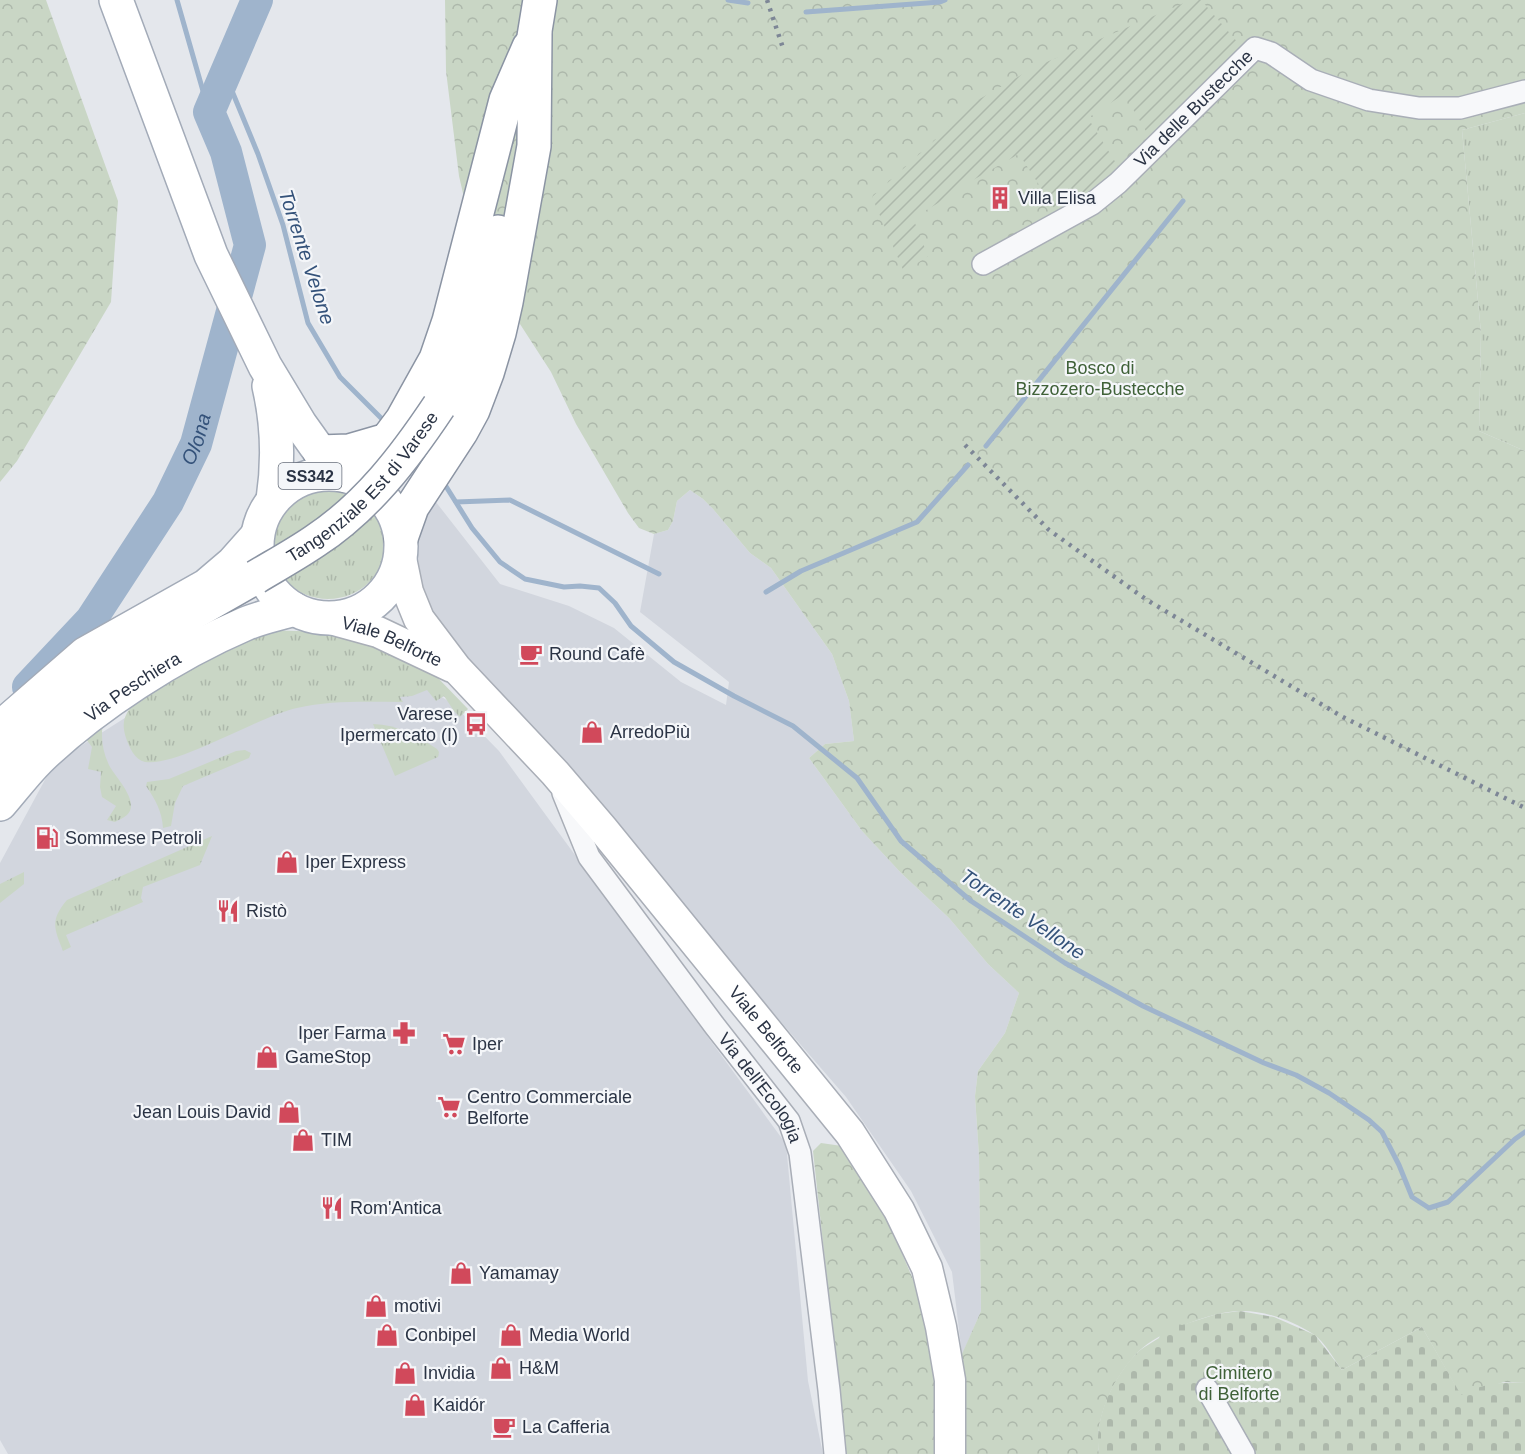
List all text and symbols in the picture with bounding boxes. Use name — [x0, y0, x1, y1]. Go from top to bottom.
street label: Via delle Bustecche — [1130, 46, 1257, 171]
building icon: Villa Elisa — [987, 185, 1013, 211]
water label: Torrente Velone — [275, 187, 339, 327]
place label: Villa Elisa — [1018, 188, 1097, 208]
park label: Bosco di Bizzozero-Bustecche — [1015, 358, 1185, 399]
street label: Tangenziale Est di Varese — [283, 408, 442, 566]
water label: Olona — [177, 411, 215, 469]
road number: SS342 — [278, 463, 342, 489]
street label: Viale Belforte — [339, 612, 445, 671]
cafe icon: Round Cafè — [518, 641, 544, 667]
place label: Round Cafè — [549, 644, 645, 664]
street label: Via Peschiera — [81, 648, 185, 726]
place label: Varese, Ipermercato (I) — [340, 704, 458, 745]
bus stop icon: Varese, Ipermercato (I) — [463, 711, 489, 737]
shop icon: ArredoPiù — [579, 719, 605, 745]
place label: ArredoPiù — [610, 722, 690, 742]
fuel station icon: Sommese Petroli — [34, 825, 60, 851]
place label: Sommese Petroli — [65, 828, 202, 848]
shop icon: Iper Express — [274, 849, 300, 875]
place label: Iper Express — [305, 852, 406, 872]
water label: Torrente Vellone — [957, 864, 1089, 964]
restaurant icon: Ristò — [215, 898, 241, 924]
place label: Ristò — [246, 901, 287, 921]
street label: Viale Belforte — [725, 982, 808, 1078]
pharmacy icon: Iper Farma — [391, 1020, 417, 1046]
place label: Iper Farma — [298, 1023, 387, 1043]
street label: Via dell'Ecologia — [714, 1029, 806, 1146]
supermarket icon: Iper — [441, 1031, 467, 1057]
place label: Iper — [472, 1034, 503, 1054]
shop icon: GameStop — [254, 1044, 280, 1070]
place label: GameStop — [285, 1047, 371, 1067]
place label: Centro Commerciale Belforte — [467, 1087, 632, 1128]
supermarket icon: Centro Commerciale Belforte — [436, 1094, 462, 1120]
shop icon: Jean Louis David — [276, 1099, 302, 1125]
place label: Jean Louis David — [133, 1102, 271, 1122]
shop icon: TIM — [290, 1127, 316, 1153]
place label: TIM — [321, 1130, 352, 1150]
restaurant icon: Rom'Antica — [319, 1195, 345, 1221]
place label: Rom'Antica — [350, 1198, 442, 1218]
shop icon: Yamamay — [448, 1260, 474, 1286]
place label: Yamamay — [479, 1263, 559, 1283]
shop icon: motivi — [363, 1293, 389, 1319]
place label: motivi — [394, 1296, 441, 1316]
shop icon: Conbipel — [374, 1322, 400, 1348]
shop icon: Media World — [498, 1322, 524, 1348]
place label: Conbipel — [405, 1325, 476, 1345]
place label: Media World — [529, 1325, 630, 1345]
shop icon: H&M — [488, 1355, 514, 1381]
place label: H&M — [519, 1358, 559, 1378]
shop icon: Invidia — [392, 1360, 418, 1386]
place label: Invidia — [423, 1363, 476, 1383]
park label: Cimitero di Belforte — [1198, 1363, 1280, 1404]
shop icon: Kaidór — [402, 1392, 428, 1418]
place label: Kaidór — [433, 1395, 485, 1415]
cafe icon: La Cafferia — [491, 1414, 517, 1440]
place label: La Cafferia — [522, 1417, 611, 1437]

